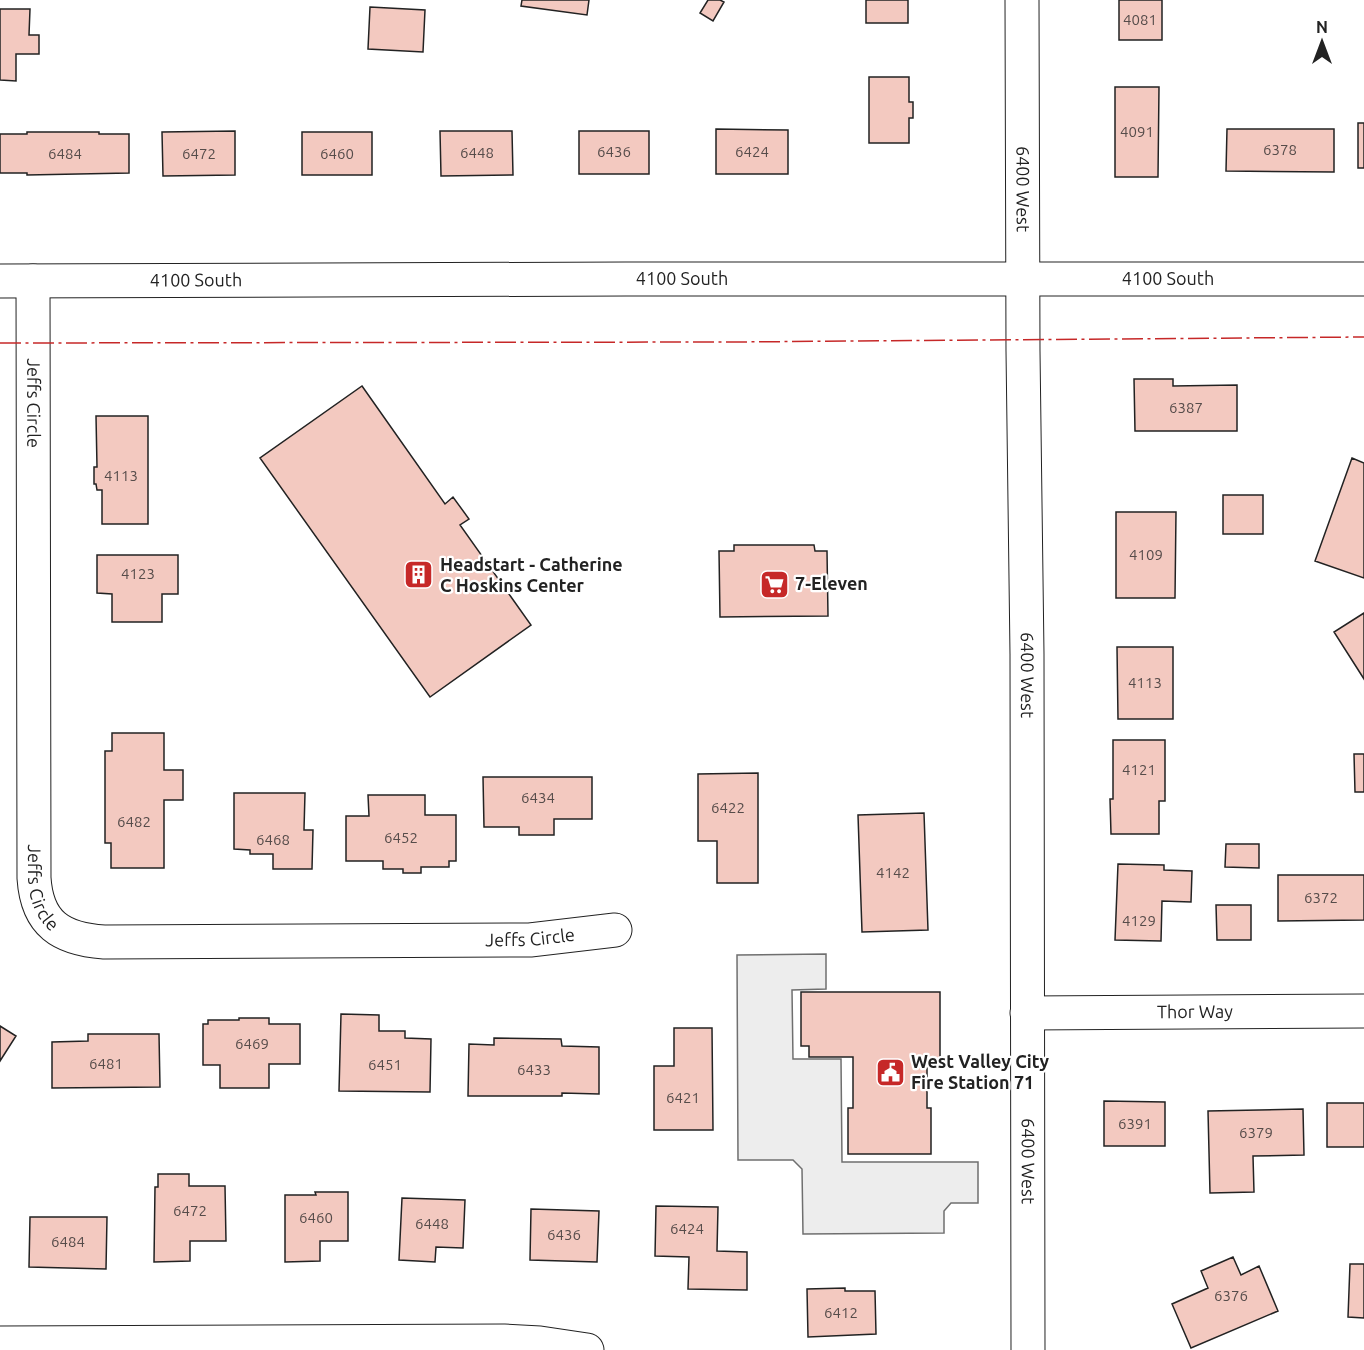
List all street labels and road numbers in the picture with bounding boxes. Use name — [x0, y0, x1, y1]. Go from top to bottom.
street label: 6400 West — [1013, 146, 1034, 232]
street label: 4100 South — [636, 268, 728, 288]
street label: 4100 South — [1122, 268, 1214, 288]
street label: 4100 South — [150, 269, 242, 290]
street label: Jeffs Circle — [24, 358, 44, 448]
street label: 6400 West — [1018, 632, 1038, 718]
street label: Jeffs Circle — [25, 844, 63, 934]
street label: Jeffs Circle — [485, 924, 576, 949]
street label: Thor Way — [1157, 1001, 1233, 1021]
street label: 6400 West — [1019, 1118, 1039, 1204]

